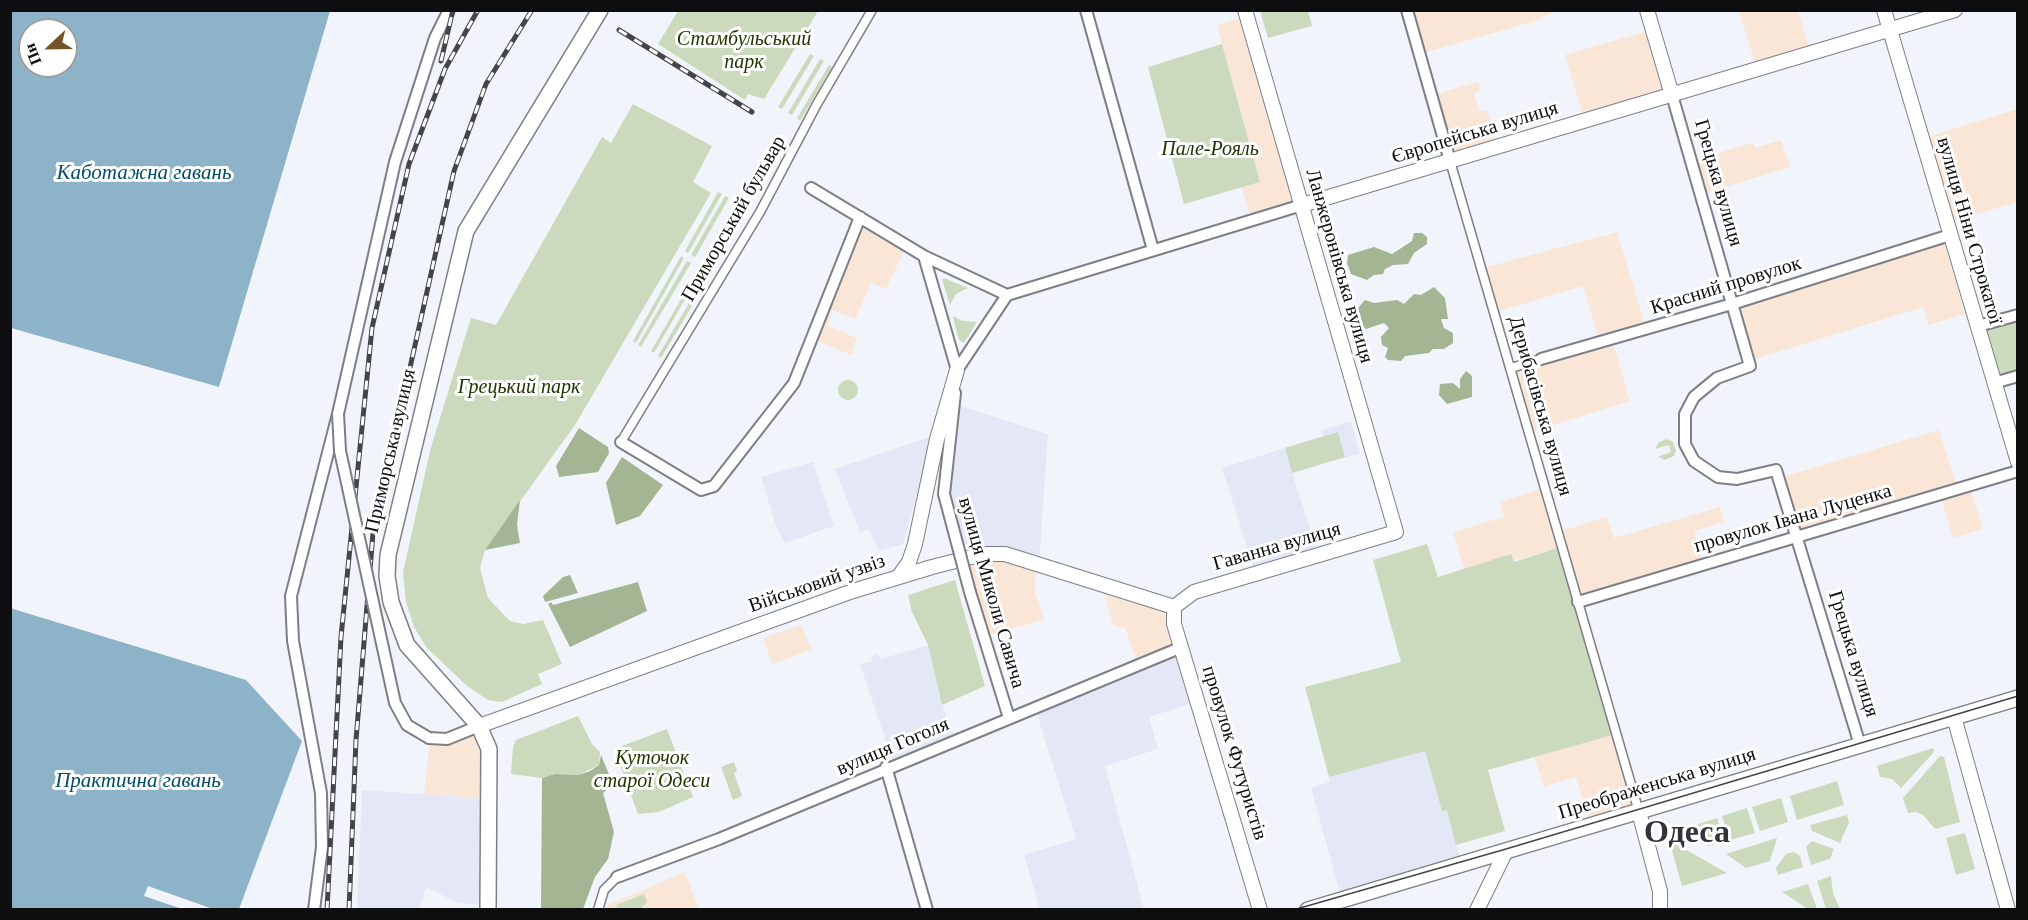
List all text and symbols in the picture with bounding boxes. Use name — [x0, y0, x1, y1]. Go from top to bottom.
north arrow — [18, 18, 78, 78]
park label: Стамбульський парк — [677, 28, 811, 75]
text: Пн — [21, 41, 45, 67]
street label: Європейська вулиця — [1389, 96, 1561, 170]
street label: Грецька вулиця — [1688, 117, 1748, 249]
street label: Приморський бульвар — [677, 132, 791, 306]
street label: вулиця Ніни Строкатої — [1931, 135, 2007, 327]
park label: Пале-Рояль — [1161, 138, 1259, 162]
water label: Каботажна гавань — [57, 160, 231, 186]
street label: Ланжеронівська вулиця — [1300, 166, 1378, 366]
street label: Красний провулок — [1648, 252, 1804, 320]
street label: Дерибасівська вулиця — [1503, 313, 1577, 499]
street label: Приморська вулиця — [360, 367, 422, 535]
park label: Грецький парк — [458, 376, 580, 400]
street label: провулок Івана Луценка — [1692, 479, 1894, 559]
street label: вулиця Миколи Савича — [952, 495, 1030, 691]
street label: Гаванна вулиця — [1210, 517, 1344, 577]
street label: Військовий узвіз — [746, 549, 888, 619]
street label: Грецька вулиця — [1822, 588, 1884, 720]
street label: провулок Футуристів — [1196, 663, 1272, 843]
street label: вулиця Гоголя — [833, 713, 953, 781]
street label: Преображенська вулиця — [1555, 743, 1759, 825]
park label: Куточок старої Одеси — [594, 747, 710, 794]
water label: Практична гавань — [55, 768, 221, 794]
district label: Одеса — [1644, 815, 1730, 853]

